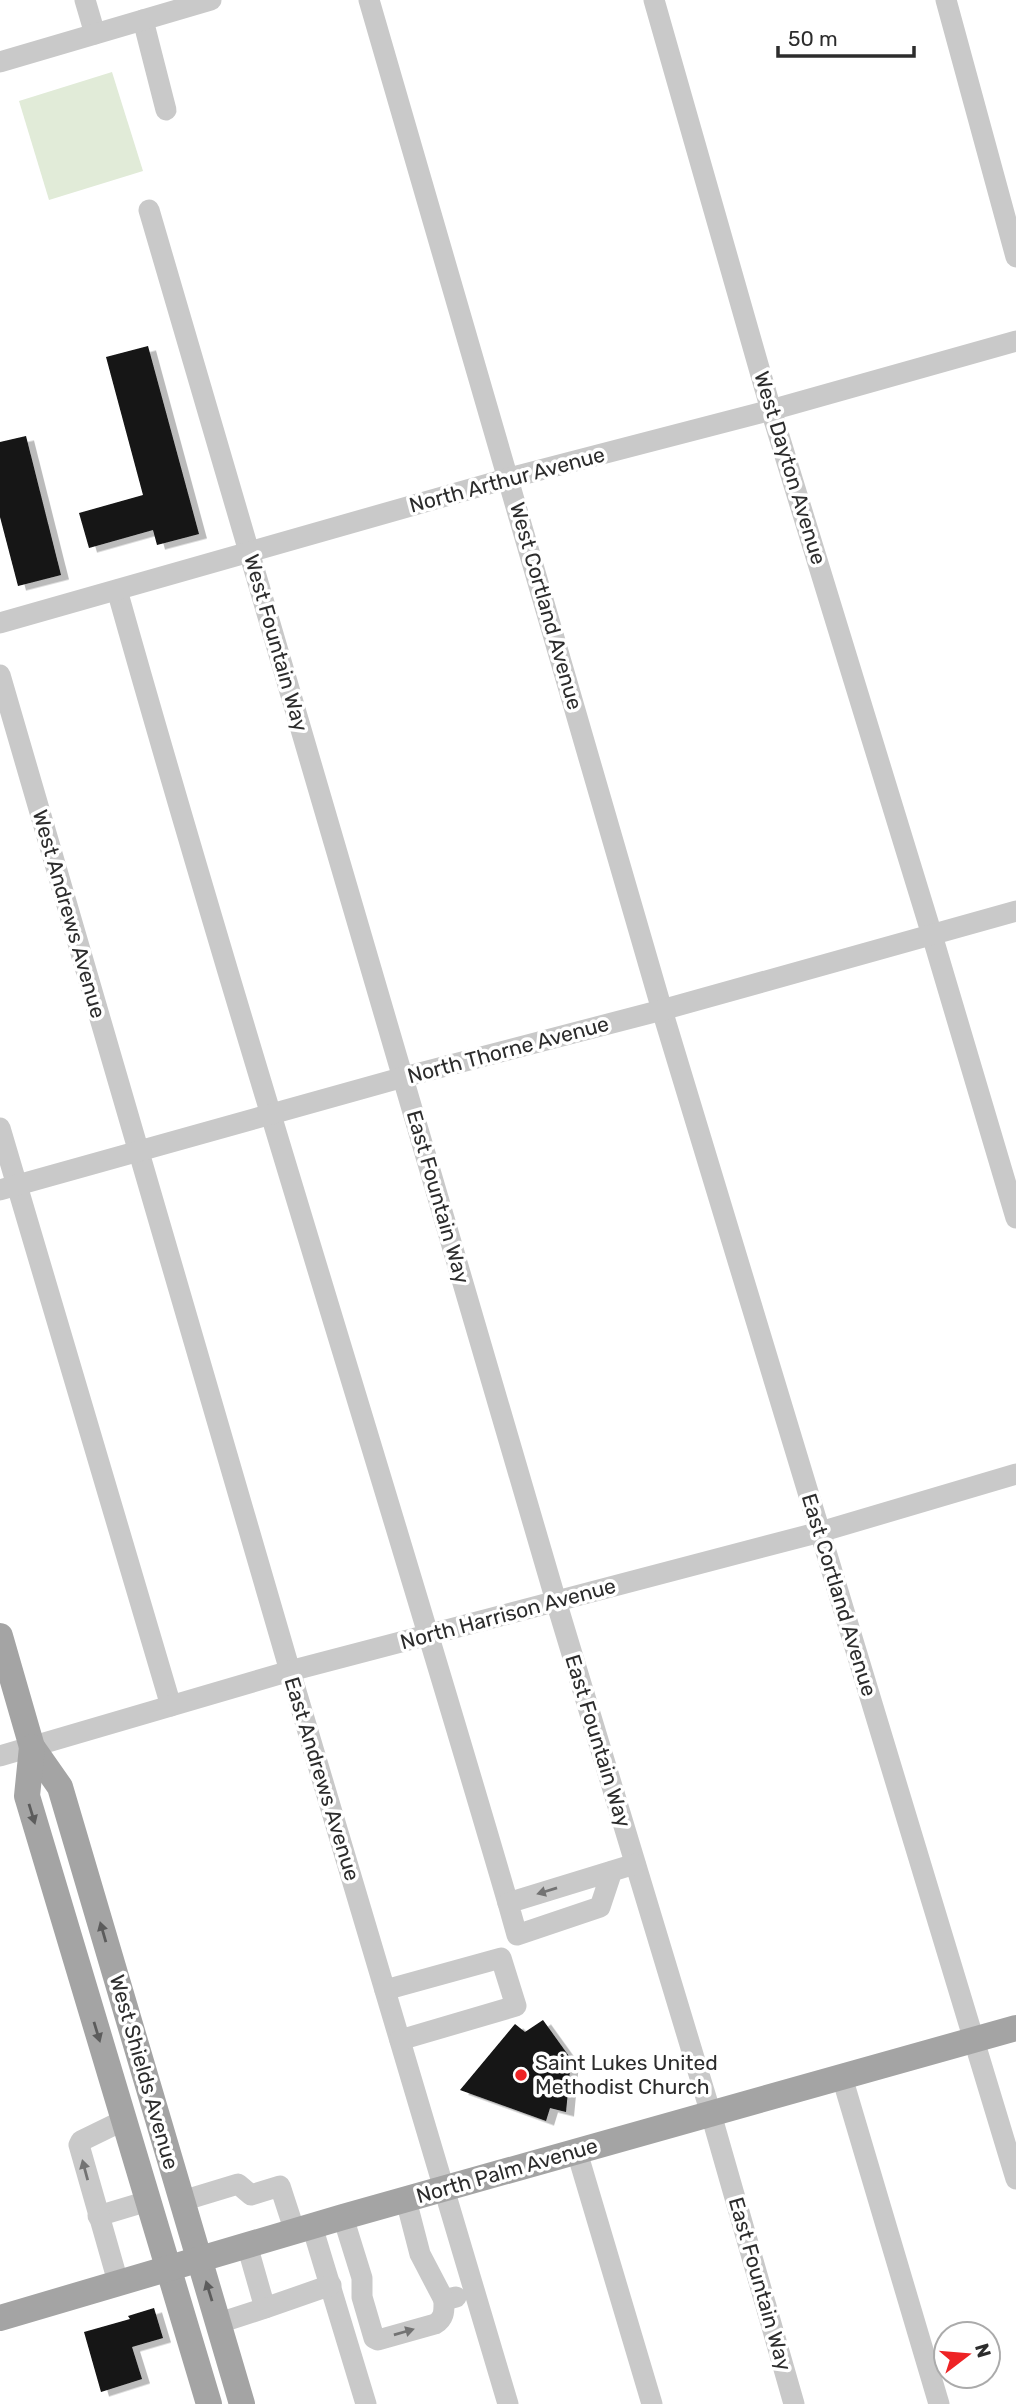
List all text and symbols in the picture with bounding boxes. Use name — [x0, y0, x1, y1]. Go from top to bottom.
scale bar — [778, 14, 914, 58]
text: 50 m — [788, 26, 838, 51]
street label: West Dayton Avenue — [749, 368, 832, 567]
street label: North Arthur Avenue — [406, 441, 607, 518]
street label: West Cortland Avenue — [505, 499, 588, 712]
street label: West Fountain Way — [239, 551, 314, 735]
street label: West Andrews Avenue — [28, 807, 111, 1021]
street label: North Thorne Avenue — [404, 1011, 611, 1088]
street label: East Fountain Way — [402, 1107, 475, 1287]
street label: East Cortland Avenue — [797, 1490, 882, 1699]
street label: North Harrison Avenue — [397, 1573, 618, 1654]
street label: East Fountain Way — [560, 1651, 637, 1831]
street label: East Andrews Avenue — [280, 1674, 365, 1884]
one-way arrow — [27, 1804, 37, 1825]
one-way arrow — [536, 1886, 557, 1897]
one-way arrow — [97, 1922, 107, 1943]
street label: West Shields Avenue — [105, 1972, 184, 2172]
one-way arrow — [93, 2022, 103, 2043]
place label: Saint Lukes United Methodist Church — [535, 2050, 718, 2099]
marker: Saint Lukes United Methodist Church — [513, 2067, 529, 2083]
street label: North Palm Avenue — [413, 2133, 600, 2208]
one-way arrow — [80, 2159, 90, 2180]
street label: East Fountain Way — [724, 2194, 797, 2374]
one-way arrow — [204, 2281, 214, 2302]
north arrow — [932, 2320, 1002, 2390]
one-way arrow — [394, 2327, 415, 2337]
text: N — [970, 2341, 996, 2360]

